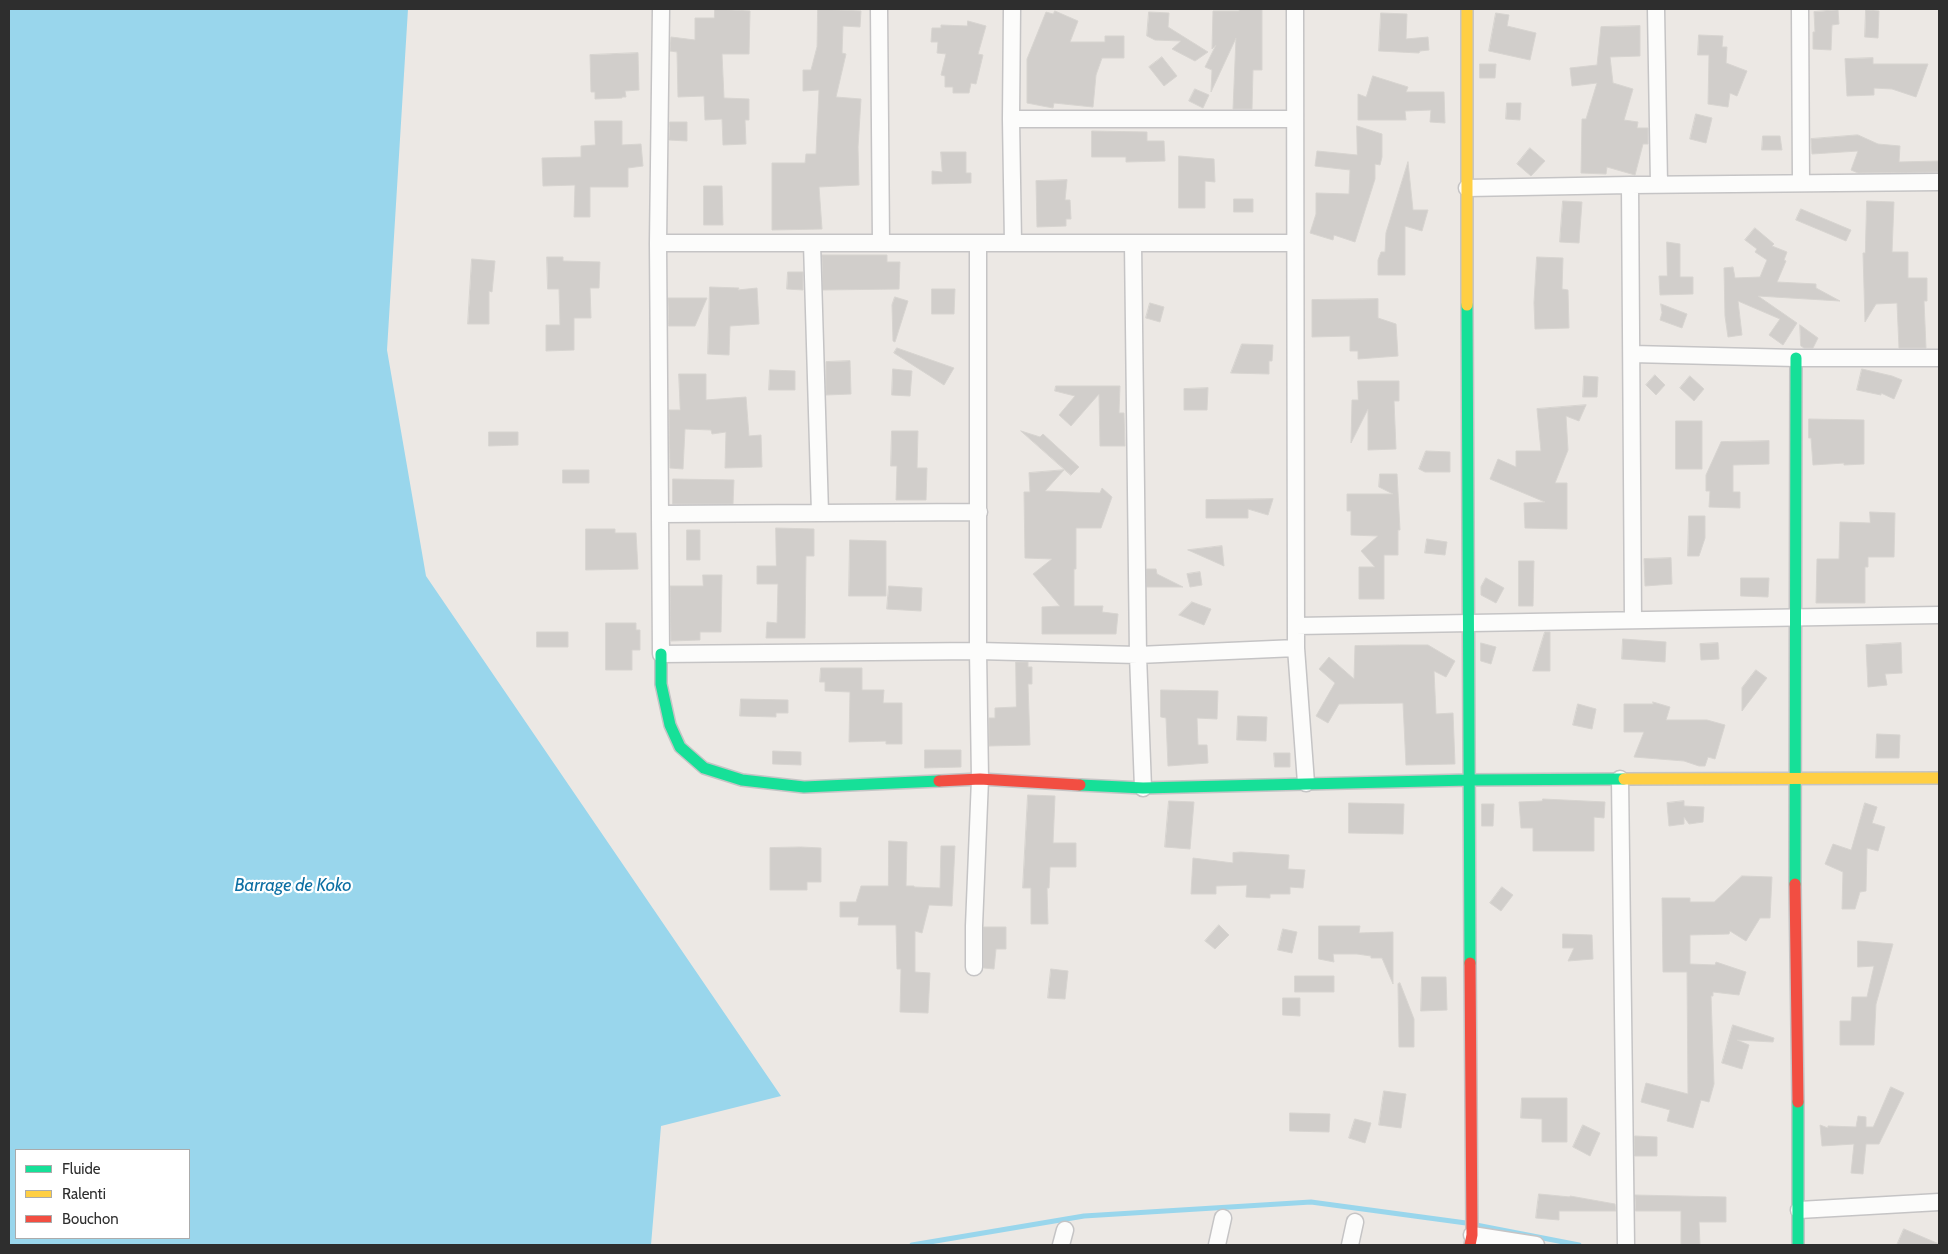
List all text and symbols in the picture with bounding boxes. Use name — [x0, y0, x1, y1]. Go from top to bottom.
water label: Barrage de Koko — [234, 875, 352, 897]
legend — [15, 1149, 190, 1239]
text: Fluide — [62, 1160, 100, 1178]
text: Ralenti — [62, 1185, 106, 1203]
text: Bouchon — [62, 1210, 119, 1228]

